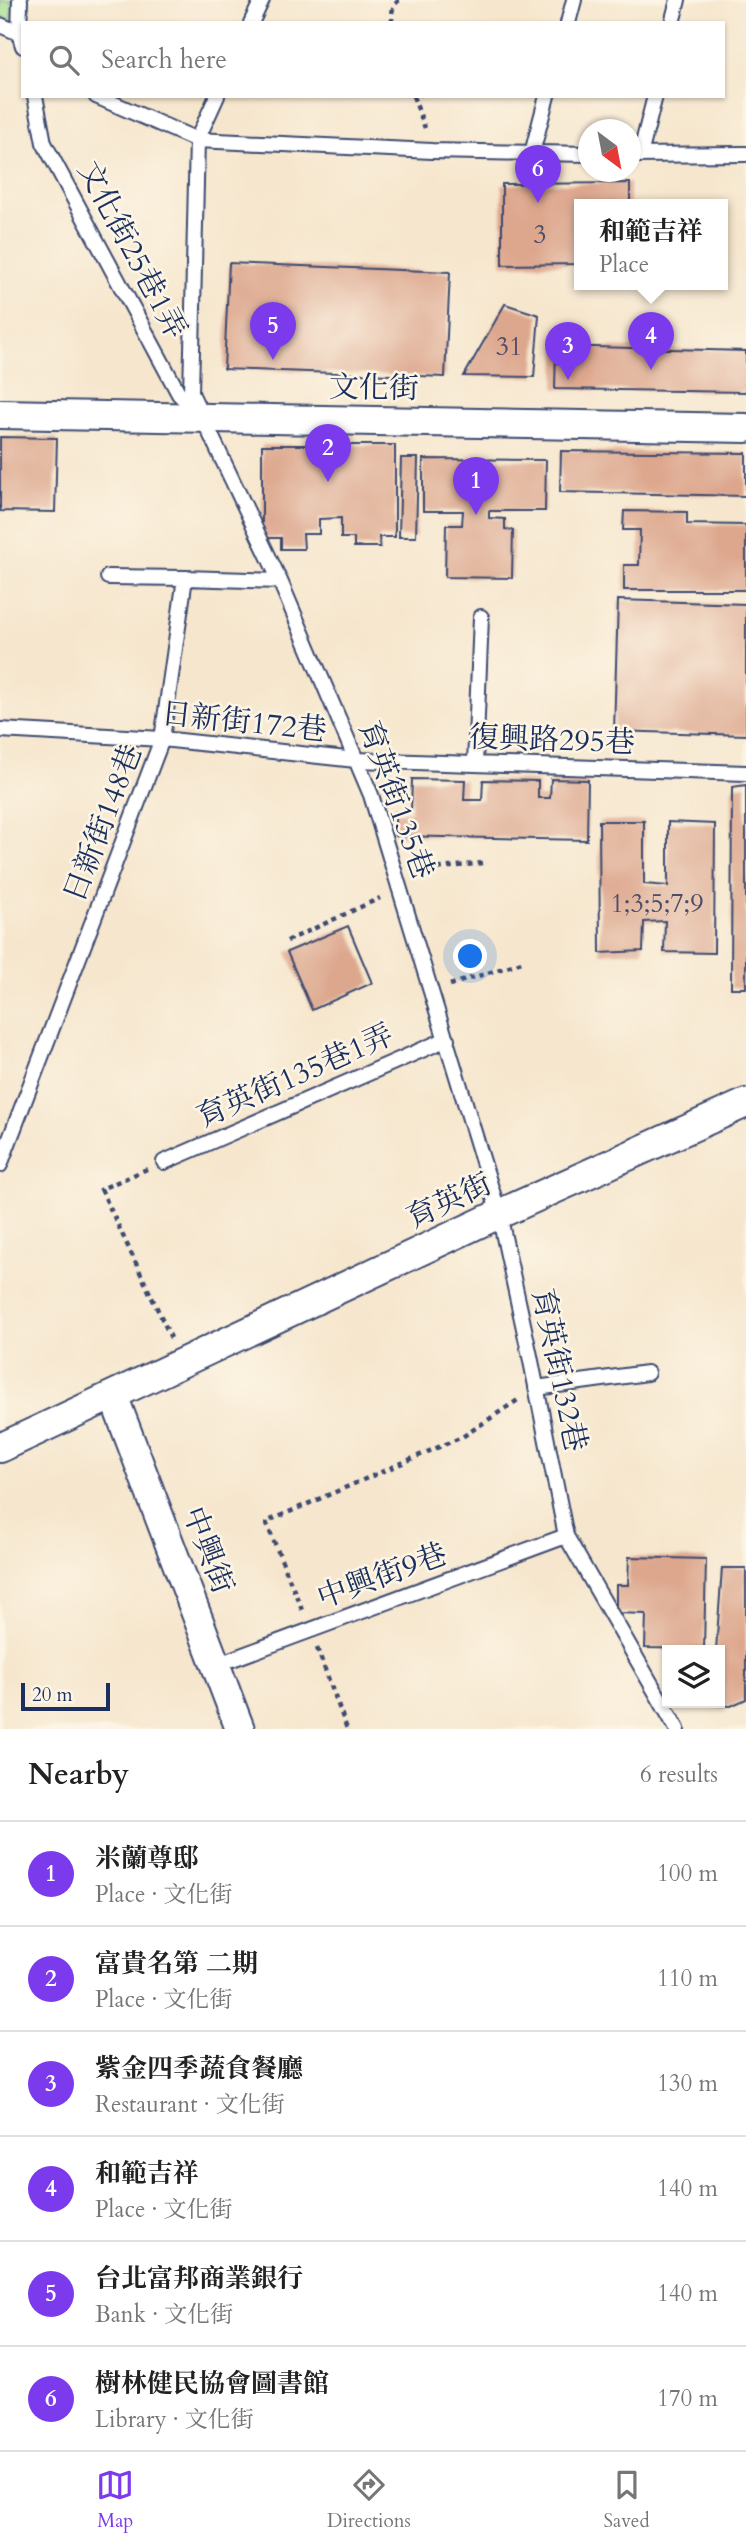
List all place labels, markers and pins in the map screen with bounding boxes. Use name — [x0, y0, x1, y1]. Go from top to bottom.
pin: 6 — [515, 145, 561, 203]
pin: 5 — [250, 302, 296, 360]
pin: 4 — [628, 312, 674, 370]
pin: 3 — [545, 322, 591, 380]
pin: 2 — [305, 424, 351, 482]
pin: 1 — [453, 457, 499, 515]

